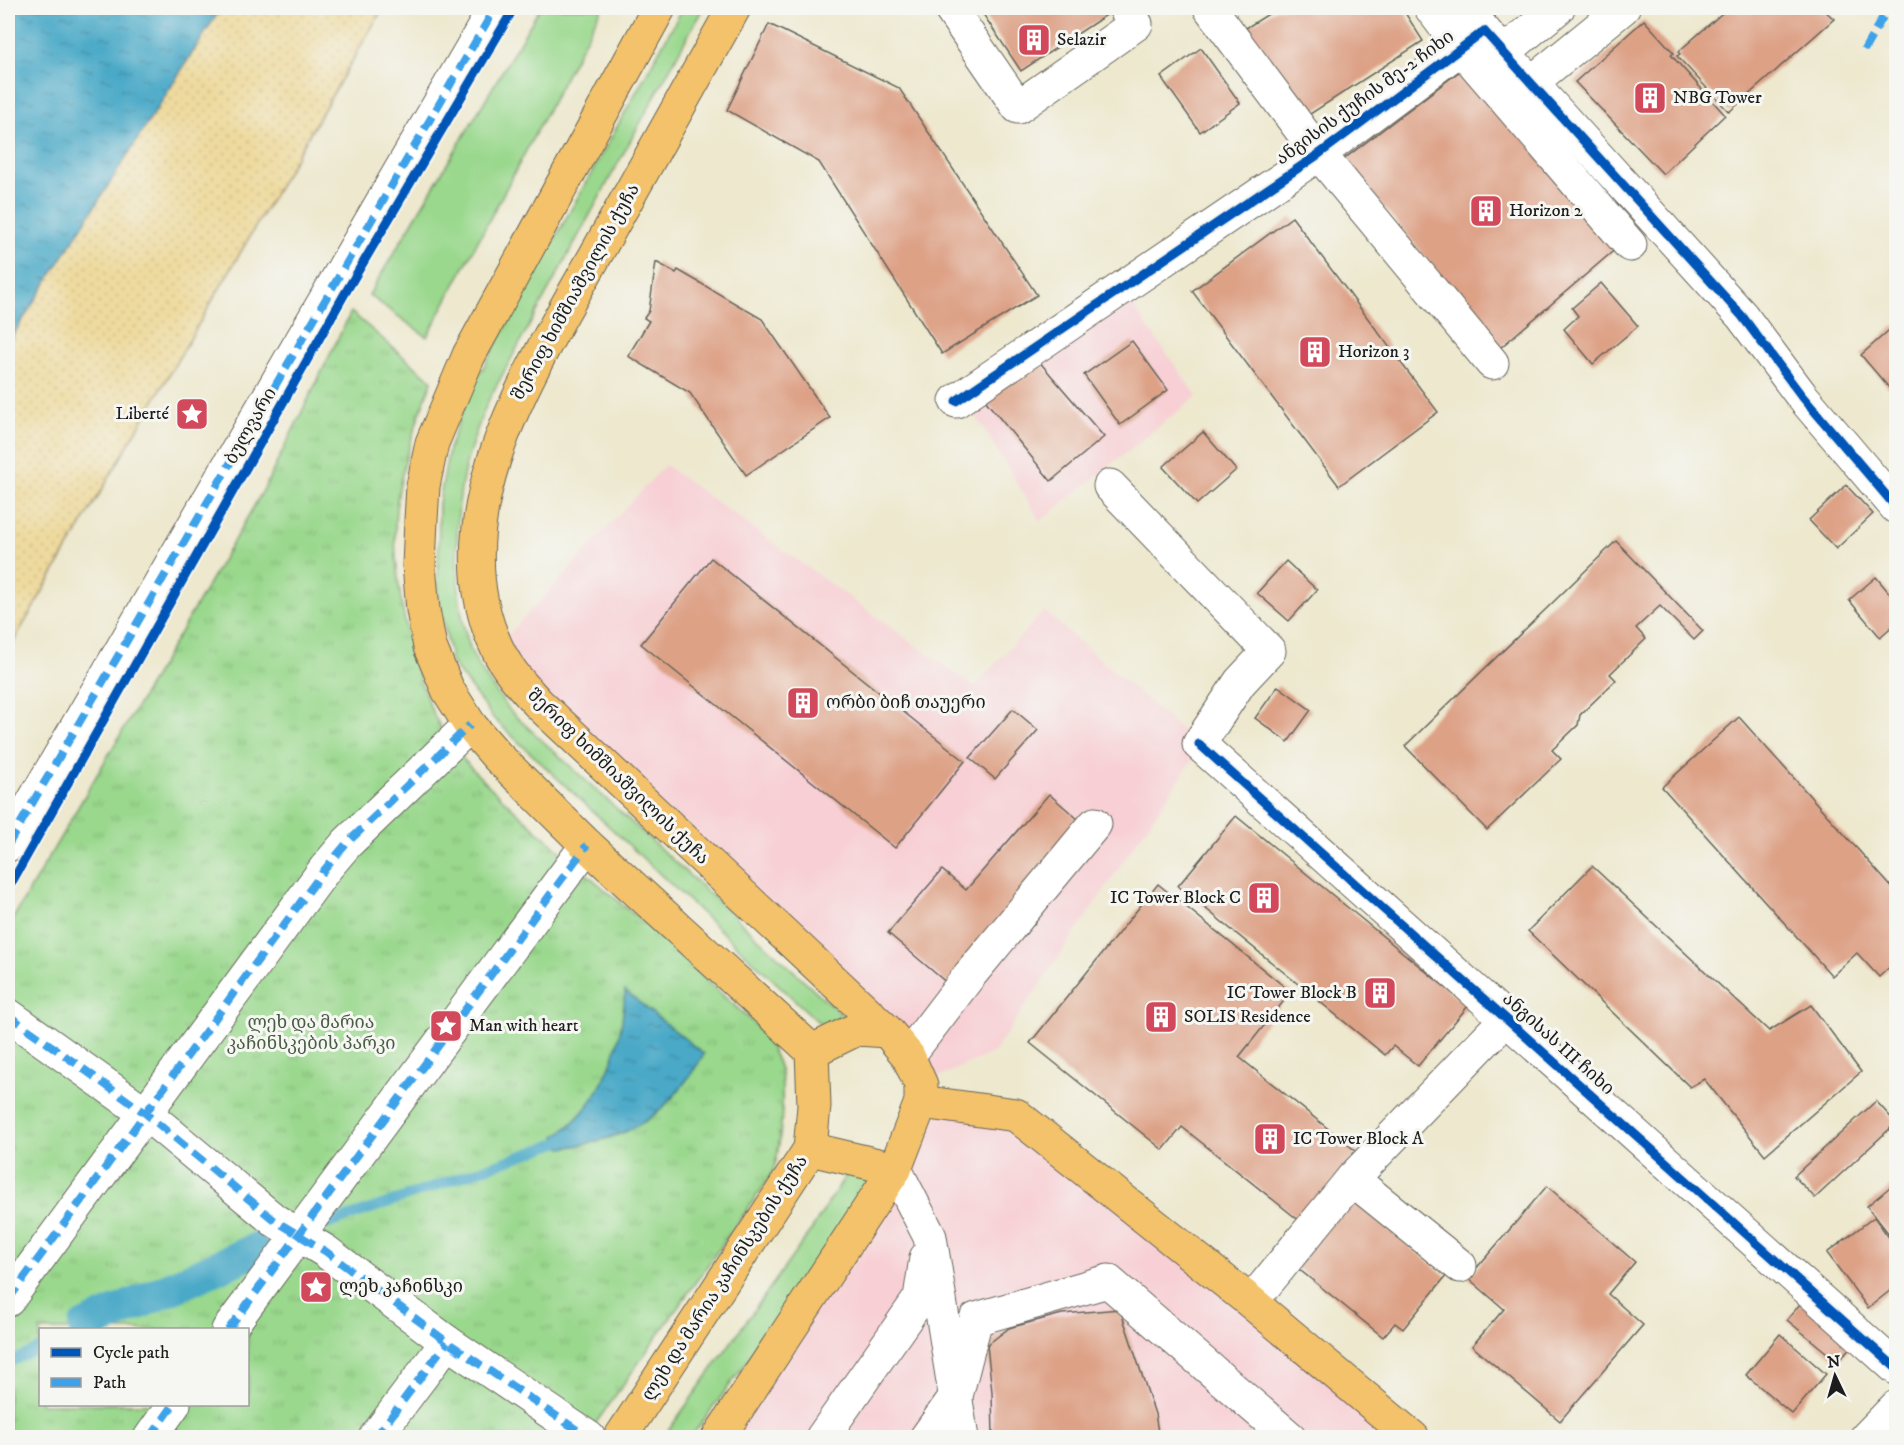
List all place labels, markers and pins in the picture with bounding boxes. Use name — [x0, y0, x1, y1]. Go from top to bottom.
building icon: Selazir — [1016, 22, 1052, 58]
place label: Selazir — [1057, 29, 1106, 51]
building icon: NBG Tower — [1632, 80, 1668, 116]
place label: NBG Tower — [1673, 87, 1762, 109]
building icon: Horizon 2 — [1468, 193, 1504, 229]
place label: Horizon 2 — [1509, 200, 1583, 222]
building icon: Horizon 3 — [1297, 334, 1333, 370]
place label: Horizon 3 — [1338, 341, 1409, 363]
place icon: Liberté — [174, 396, 210, 432]
place label: Liberté — [116, 403, 170, 425]
building icon: ორბი ბიჩ თაუერი — [785, 685, 821, 721]
place label: ორბი ბიჩ თაუერი — [826, 692, 986, 714]
building icon: IC Tower Block C — [1246, 880, 1282, 916]
place label: IC Tower Block C — [1110, 887, 1241, 909]
building icon: IC Tower Block B — [1362, 975, 1398, 1011]
place label: IC Tower Block B — [1227, 982, 1357, 1004]
building icon: SOLIS Residence — [1143, 999, 1179, 1035]
place label: SOLIS Residence — [1184, 1006, 1311, 1028]
place icon: Man with heart — [428, 1008, 464, 1044]
place label: Man with heart — [469, 1015, 579, 1037]
building icon: IC Tower Block A — [1252, 1121, 1288, 1157]
place label: IC Tower Block A — [1293, 1128, 1424, 1150]
place icon: ლეხ კაჩინსკი — [298, 1269, 334, 1305]
place label: ლეხ კაჩინსკი — [339, 1276, 463, 1298]

